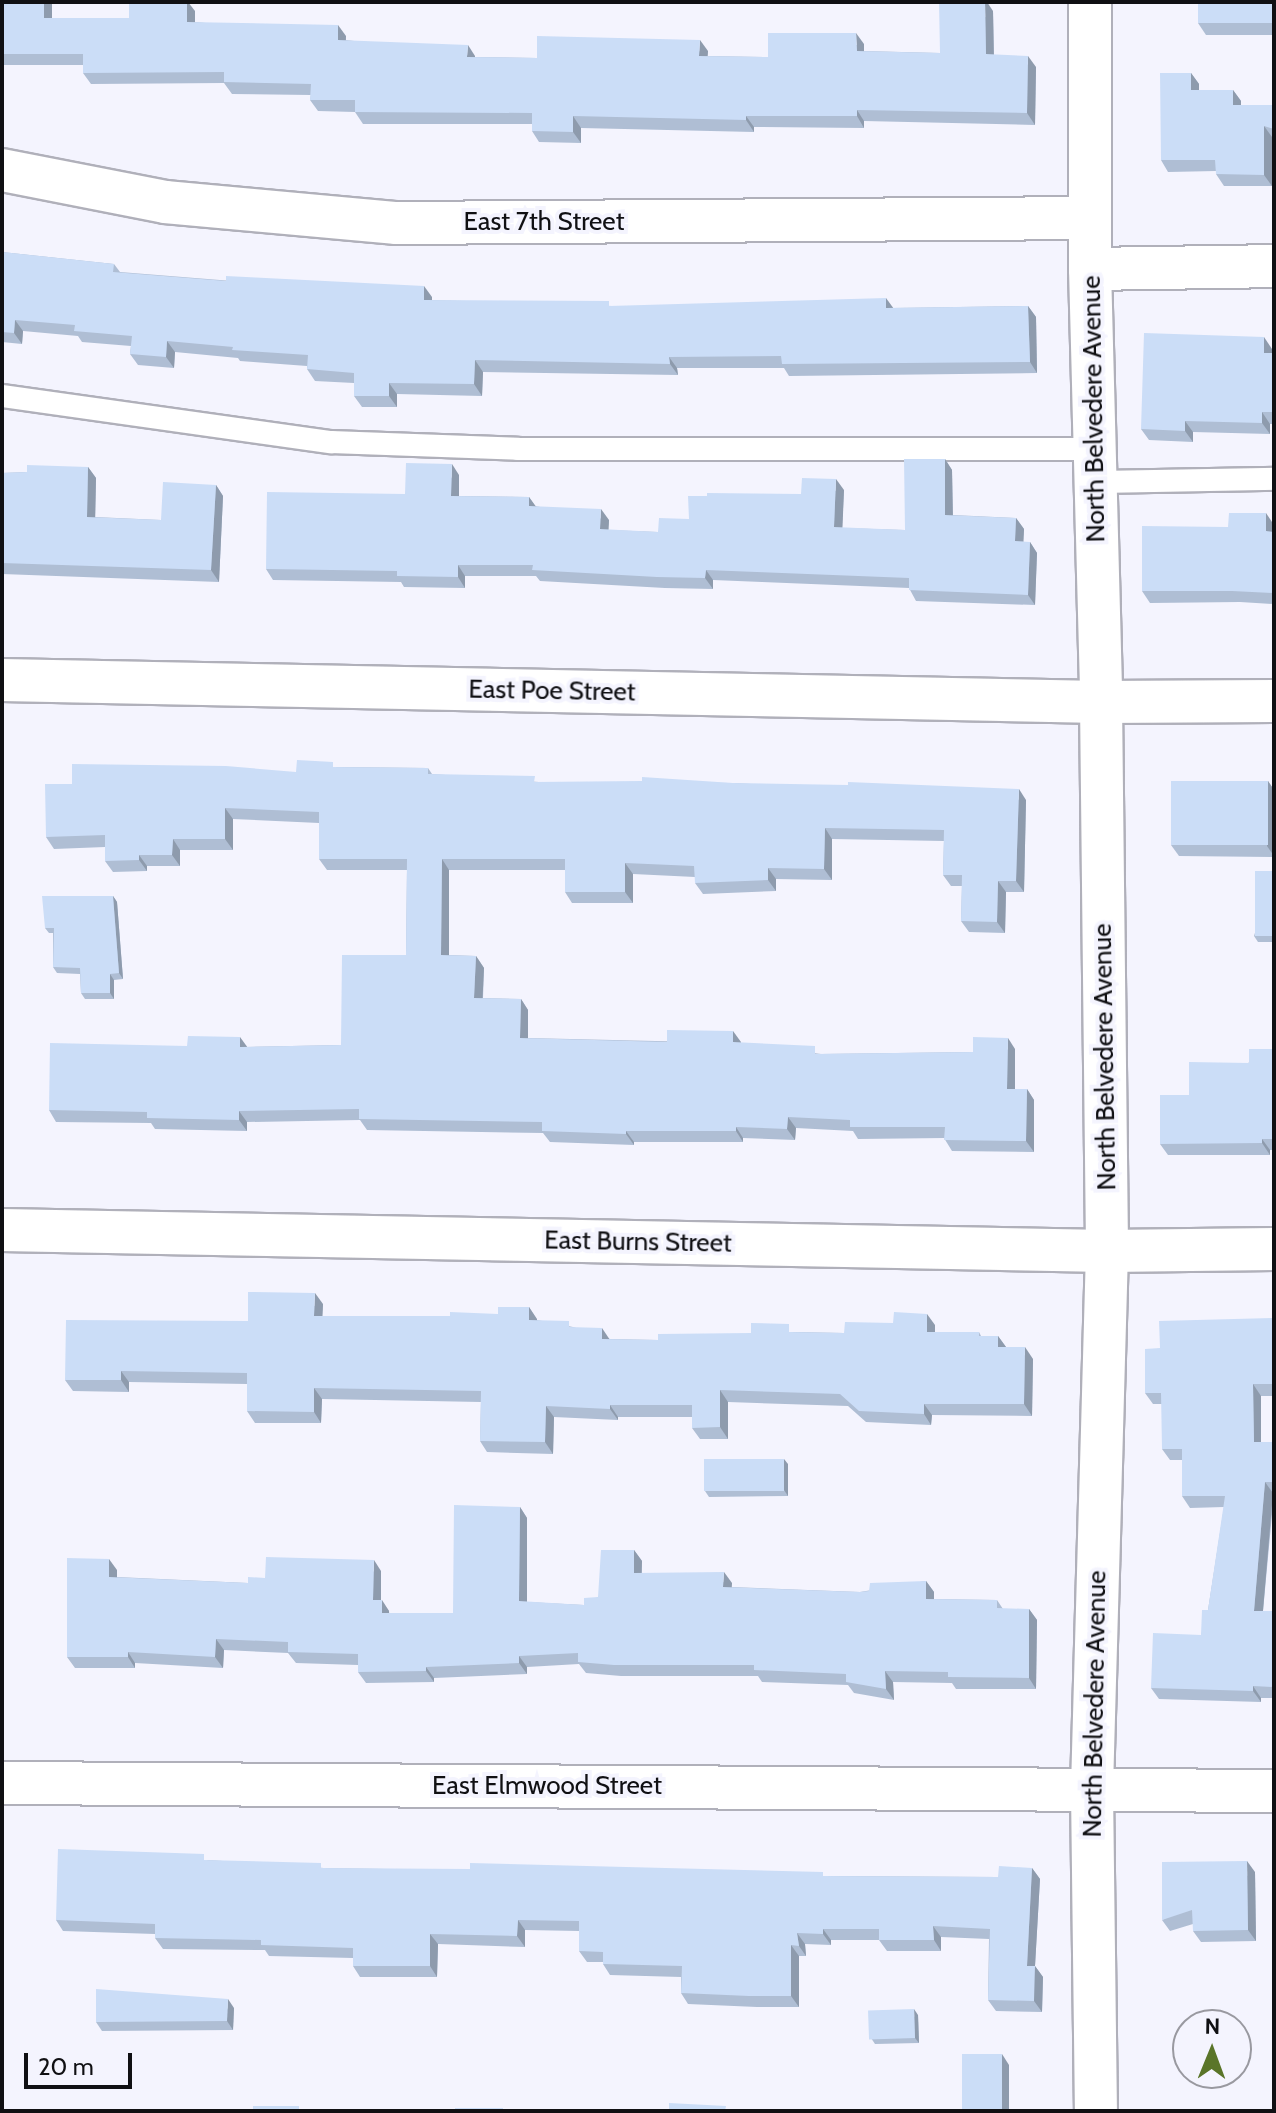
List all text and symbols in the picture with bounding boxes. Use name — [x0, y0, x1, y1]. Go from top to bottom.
street label: East 7th Street — [464, 206, 624, 238]
street label: North Belvedere Avenue — [1076, 275, 1112, 543]
street label: East Poe Street — [468, 674, 636, 708]
street label: North Belvedere Avenue — [1087, 923, 1123, 1191]
street label: East Burns Street — [544, 1225, 732, 1259]
street label: North Belvedere Avenue — [1077, 1570, 1113, 1838]
street label: East Elmwood Street — [432, 1770, 662, 1802]
north arrow — [1172, 2009, 1252, 2089]
text: N — [1204, 2013, 1220, 2040]
scale bar — [28, 2037, 136, 2087]
text: 20 m — [38, 2052, 94, 2081]

